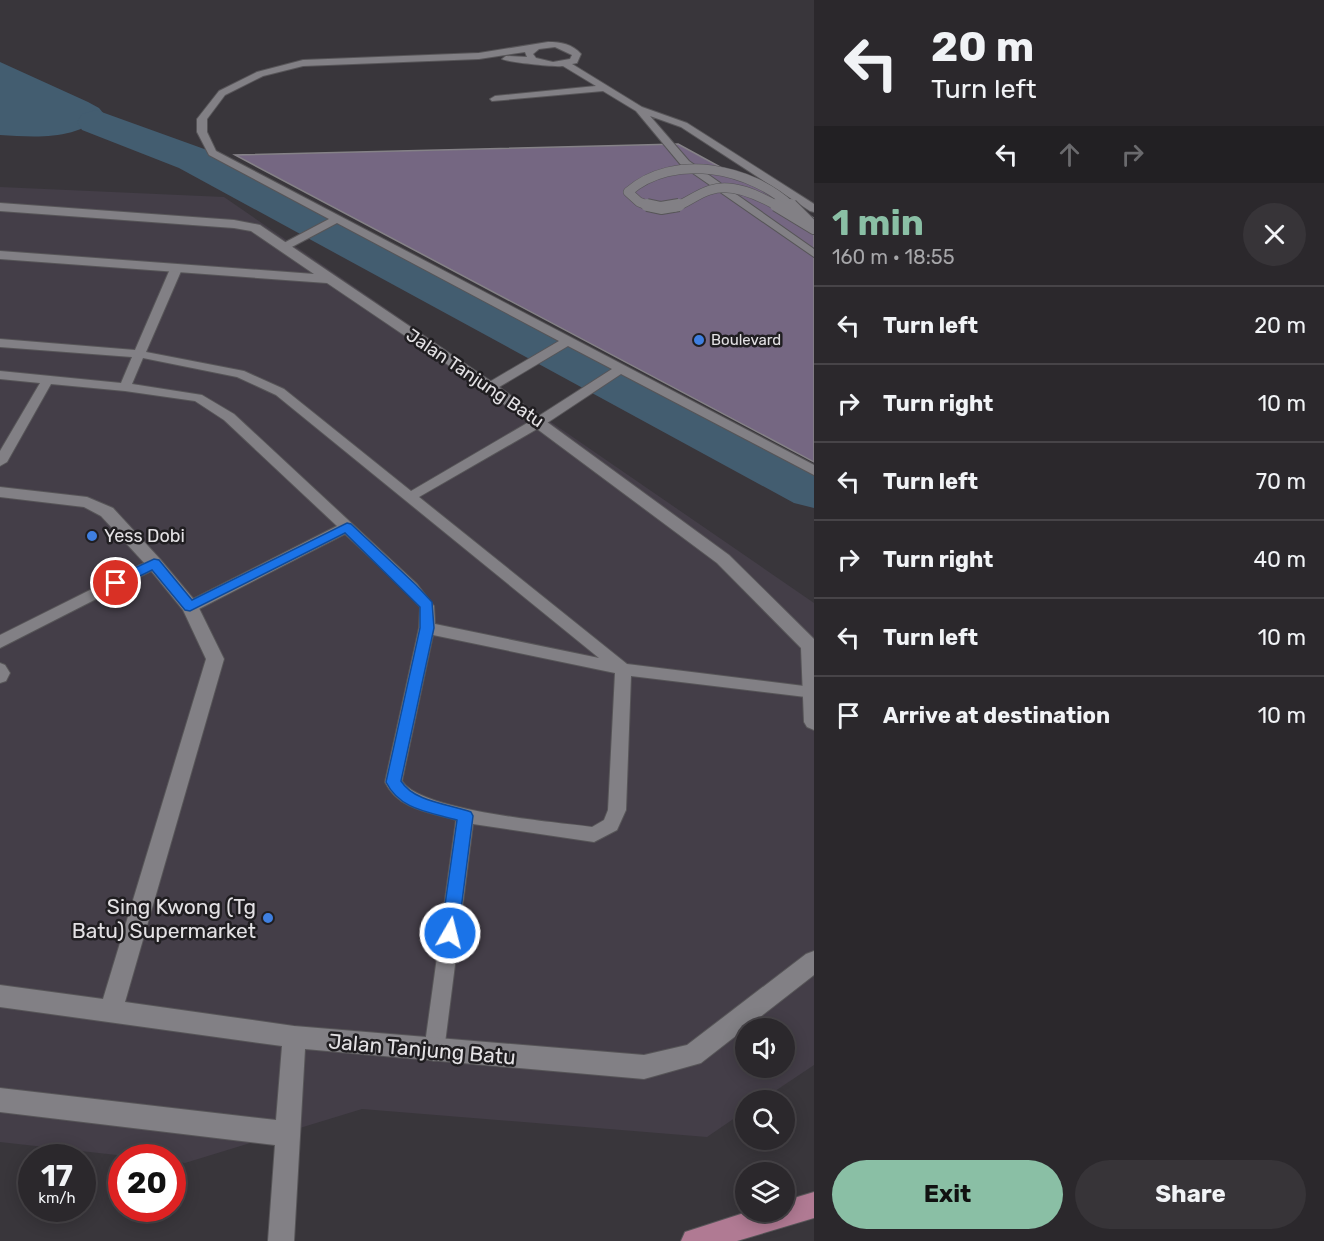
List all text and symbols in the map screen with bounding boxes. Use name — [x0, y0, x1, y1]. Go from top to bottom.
text: 20 m — [931, 22, 1034, 72]
icon: left — [832, 24, 910, 102]
text: Turn left — [931, 73, 1036, 105]
icon: left — [990, 138, 1023, 171]
icon: ahead — [1053, 138, 1086, 171]
icon: right — [1116, 138, 1149, 171]
text: 1 min — [832, 201, 924, 244]
button: close — [1243, 203, 1306, 266]
text: 160 m · 18:55 — [832, 245, 955, 269]
icon: left — [832, 309, 865, 342]
text: Turn left — [883, 312, 978, 339]
text: 20 m — [1254, 312, 1306, 339]
street label: Jalan Tanjung Batu — [402, 324, 548, 432]
place label: Boulevard — [711, 331, 781, 349]
marker: Boulevard — [692, 333, 706, 347]
icon: right — [832, 387, 865, 420]
text: Turn right — [883, 390, 993, 417]
text: 10 m — [1258, 390, 1306, 417]
icon: left — [832, 465, 865, 498]
text: Turn left — [883, 468, 978, 495]
text: 70 m — [1256, 468, 1306, 495]
place label: Yess Dobi — [104, 525, 185, 547]
marker: Yess Dobi — [85, 529, 99, 543]
icon: right — [832, 543, 865, 576]
text: Turn right — [883, 546, 993, 573]
text: 40 m — [1253, 546, 1306, 573]
pin — [90, 557, 141, 608]
icon: arrive — [99, 566, 132, 599]
icon: left — [832, 621, 865, 654]
text: Turn left — [883, 624, 978, 651]
text: 10 m — [1258, 624, 1306, 651]
icon: arrive — [832, 699, 865, 732]
text: Arrive at destination — [883, 702, 1110, 729]
text: 10 m — [1258, 702, 1306, 729]
place label: Sing Kwong (Tg Batu) Supermarket — [72, 894, 256, 943]
position arrow — [418, 901, 482, 965]
marker: Sing Kwong (Tg Batu) Supermarket — [261, 911, 275, 925]
map controls — [735, 1018, 795, 1222]
button: sound — [735, 1018, 795, 1078]
street label: Jalan Tanjung Batu — [327, 1028, 517, 1070]
button: search — [735, 1090, 795, 1150]
speed limit sign: 20 — [108, 1144, 186, 1222]
text: 17 — [41, 1158, 73, 1194]
button: Exit — [832, 1160, 1063, 1229]
button: Share — [1075, 1160, 1306, 1229]
button: layers — [735, 1162, 795, 1222]
text: km/h — [38, 1189, 76, 1207]

